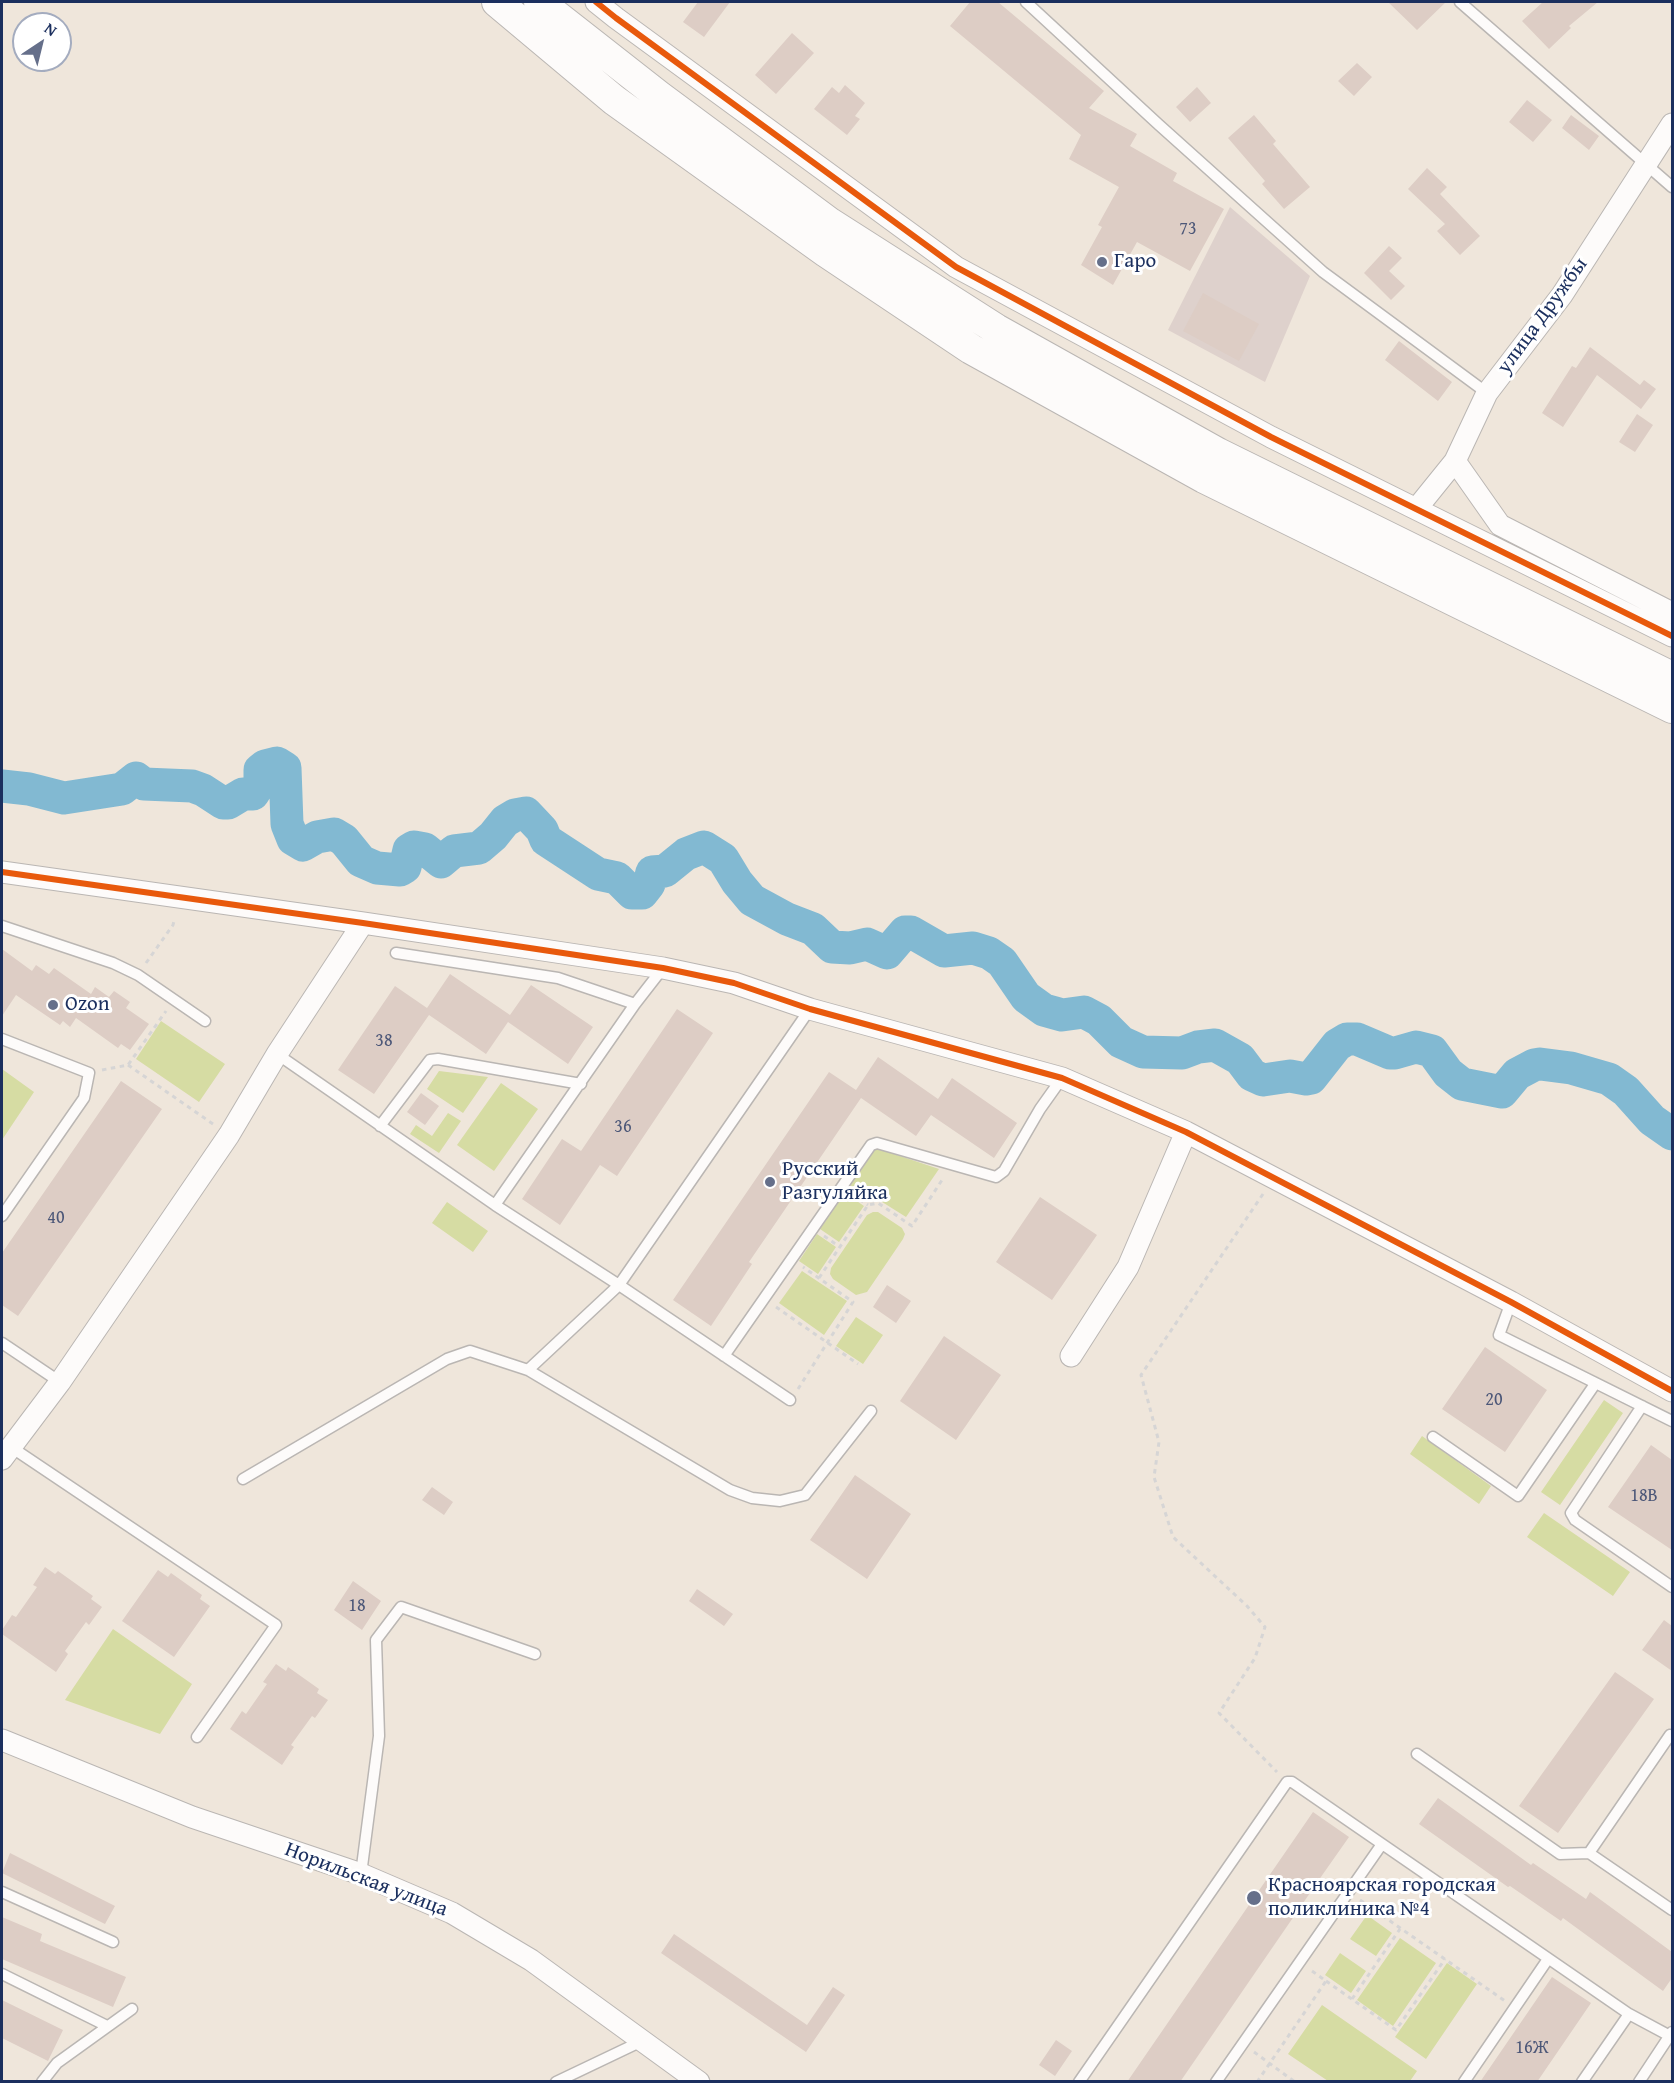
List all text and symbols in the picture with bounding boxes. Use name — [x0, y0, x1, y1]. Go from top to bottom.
north arrow — [12, 12, 72, 72]
text: N — [40, 16, 62, 42]
house number: 73 — [1179, 218, 1197, 240]
place label: Гаро — [1114, 249, 1156, 275]
street label: улица Дружбы — [1492, 253, 1594, 379]
marker: Гаро — [1095, 255, 1109, 269]
place label: Ozon — [65, 992, 109, 1018]
marker: Ozon — [46, 998, 60, 1012]
house number: 38 — [375, 1030, 393, 1052]
house number: 36 — [614, 1116, 632, 1138]
place label: Русский Разгуляйка — [782, 1157, 888, 1207]
marker: Русский Разгуляйка — [763, 1175, 777, 1189]
house number: 40 — [47, 1207, 65, 1229]
house number: 20 — [1485, 1389, 1503, 1411]
house number: 18В — [1630, 1485, 1658, 1507]
house number: 18 — [348, 1595, 366, 1617]
street label: Норильская улица — [281, 1837, 451, 1923]
place label: Красноярская городская поликлиника №4 — [1268, 1873, 1496, 1923]
marker: Красноярская городская поликлиника №4 — [1245, 1889, 1263, 1907]
house number: 16Ж — [1515, 2037, 1549, 2059]

